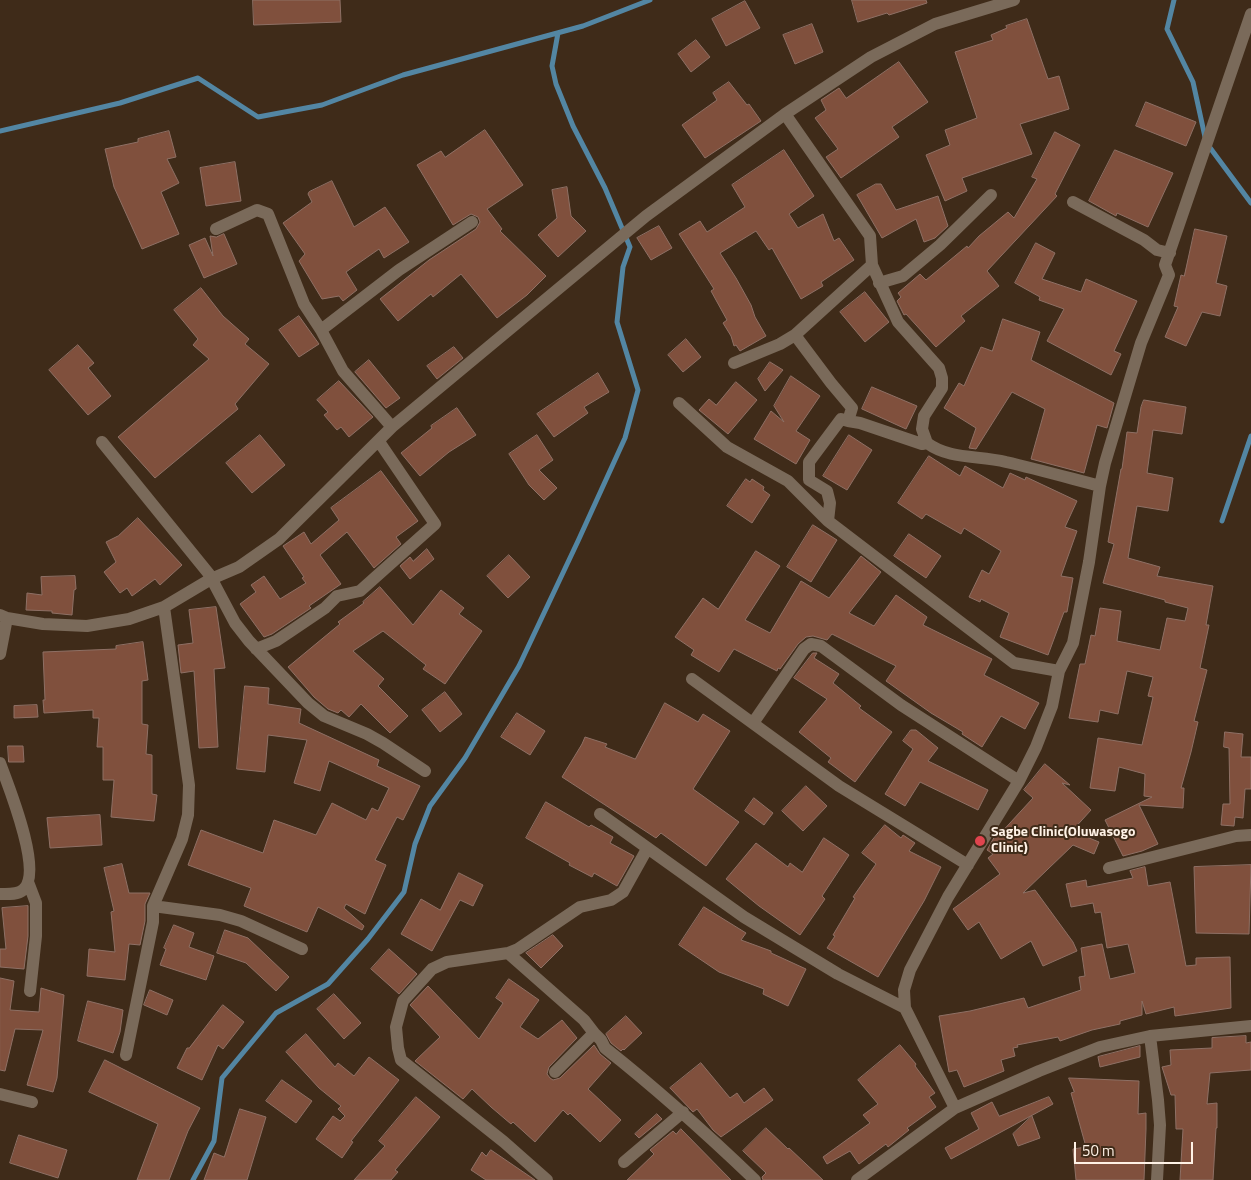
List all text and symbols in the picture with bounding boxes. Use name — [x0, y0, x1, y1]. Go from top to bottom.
place label: Sagbe Clinic(Oluwasogo Clinic) — [991, 825, 1135, 858]
marker: Sagbe Clinic(Oluwasogo Clinic) — [973, 834, 987, 848]
scale bar — [1076, 1132, 1195, 1164]
text: 50 m — [1082, 1139, 1115, 1162]

